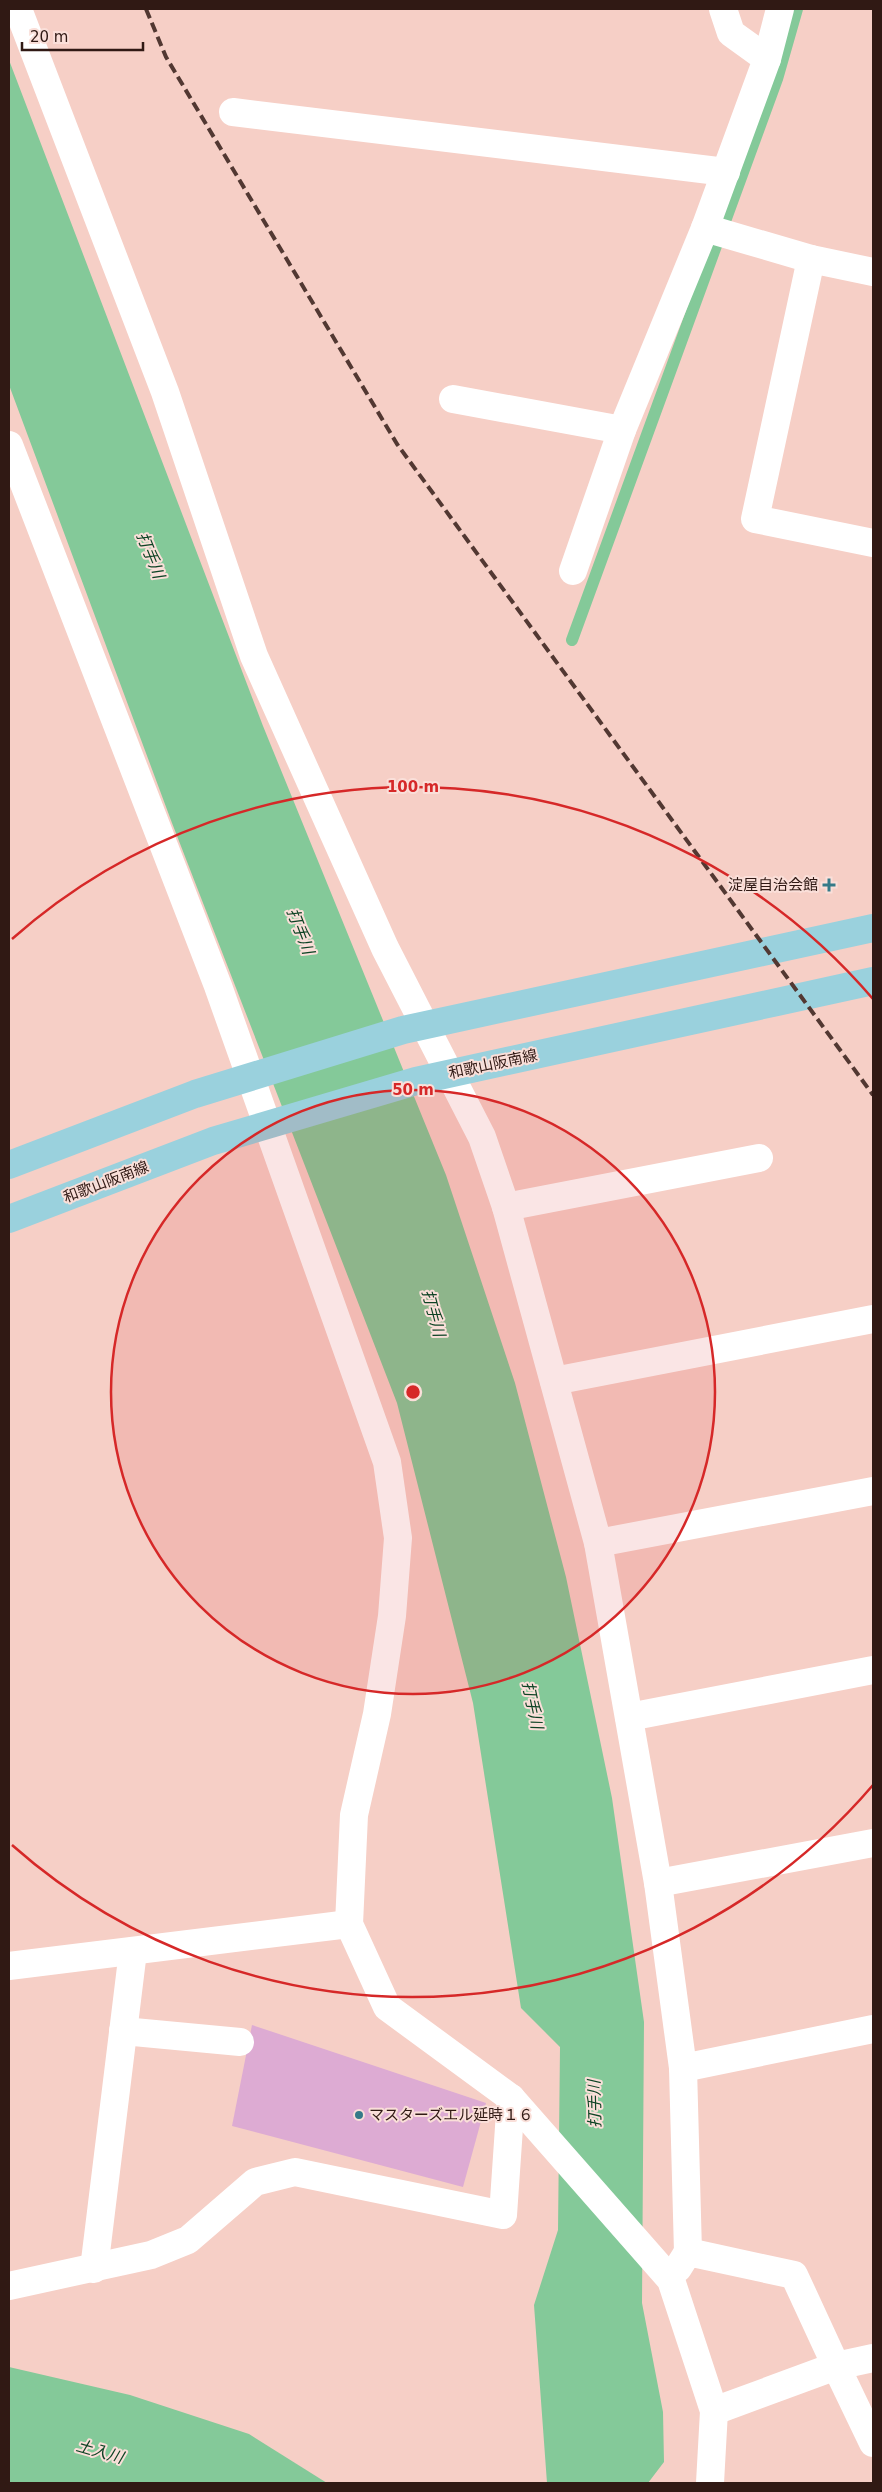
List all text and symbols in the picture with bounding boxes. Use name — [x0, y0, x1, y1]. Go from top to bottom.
scale bar — [22, 20, 144, 52]
text: 20 m — [30, 28, 68, 46]
water label: 打手川 — [133, 529, 169, 583]
text: 100 m — [387, 778, 439, 796]
place label: 淀屋自治会館 — [728, 876, 818, 894]
marker: 淀屋自治会館 — [822, 878, 836, 892]
water label: 打手川 — [283, 905, 319, 959]
street label: 和歌山阪南線 — [447, 1046, 539, 1082]
text: 50 m — [392, 1081, 434, 1099]
street label: 和歌山阪南線 — [61, 1157, 151, 1207]
water label: 打手川 — [418, 1287, 449, 1341]
centre of rings — [404, 1383, 422, 1401]
water label: 打手川 — [518, 1680, 547, 1733]
water label: 打手川 — [585, 2078, 604, 2128]
place label: マスターズエル延時１６ — [369, 2106, 533, 2124]
marker: マスターズエル延時１６ — [353, 2109, 365, 2121]
water label: 土入川 — [74, 2436, 127, 2468]

